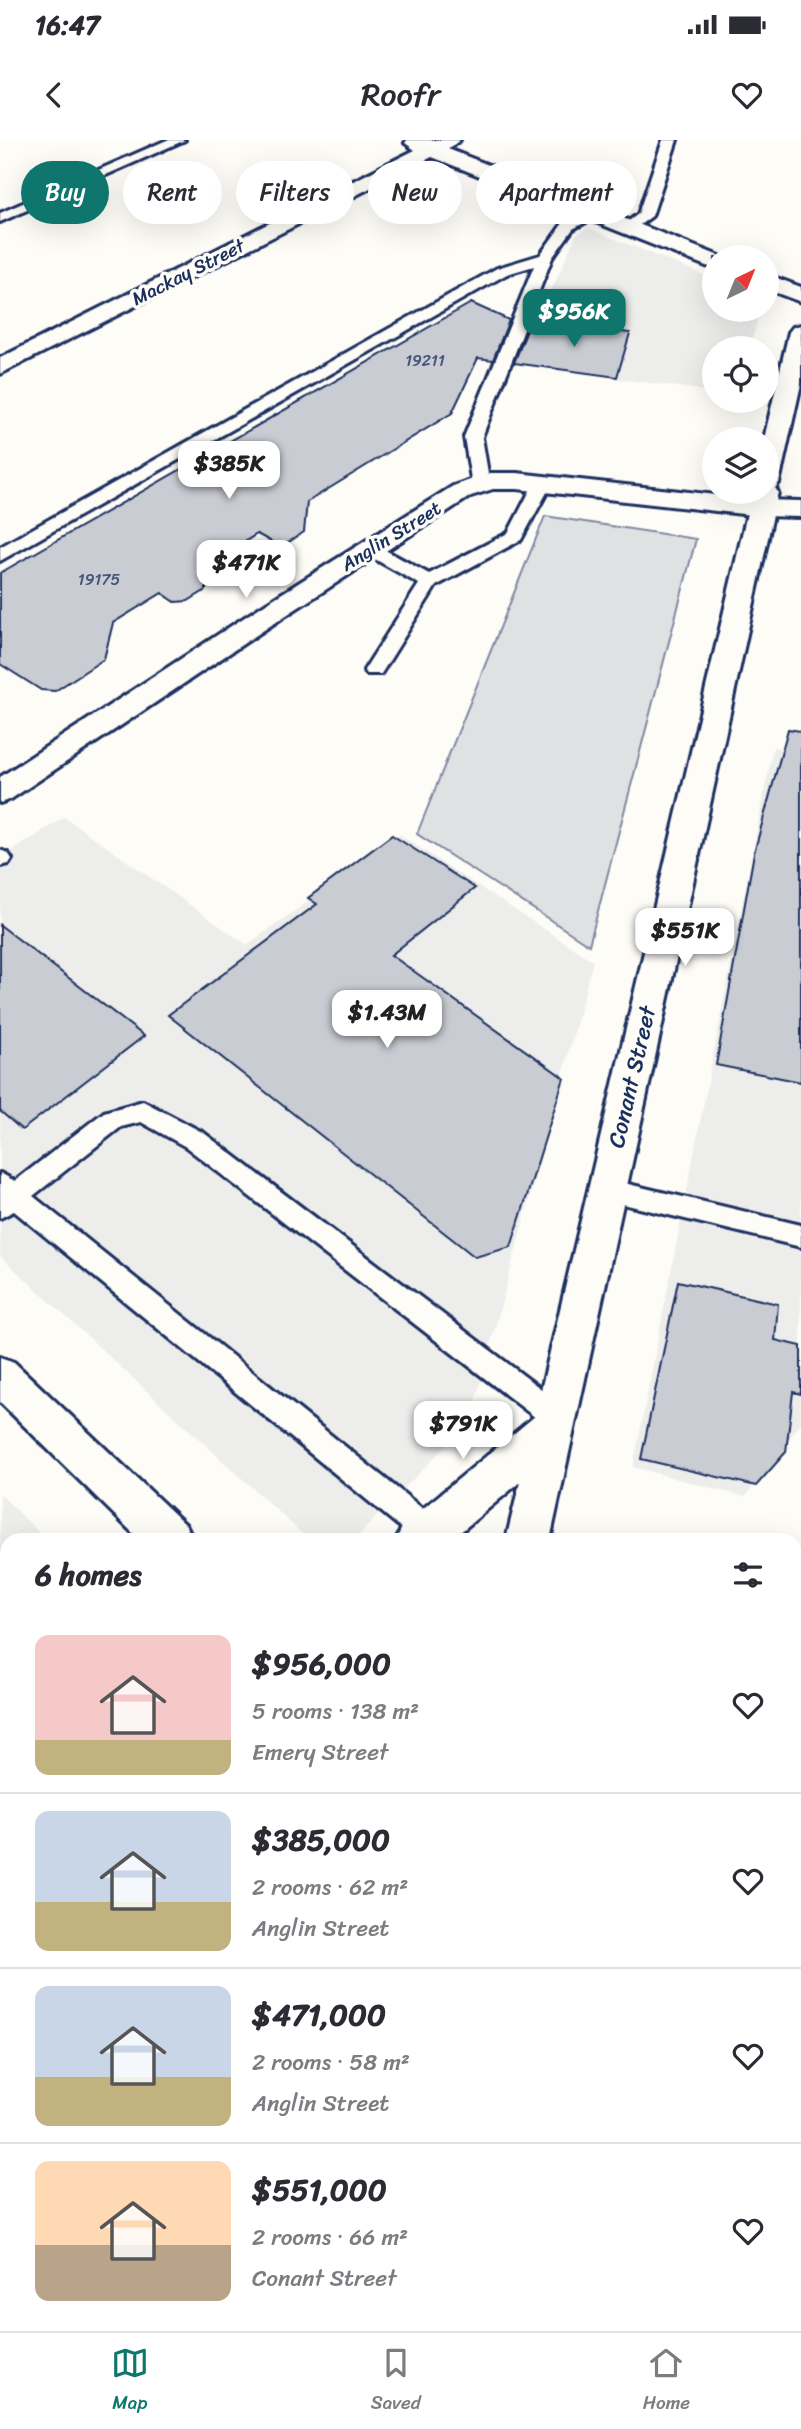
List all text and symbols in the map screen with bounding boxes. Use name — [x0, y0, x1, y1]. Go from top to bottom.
text: 16:47 — [35, 2, 100, 48]
text: Roofr — [361, 66, 440, 123]
icon: back — [35, 76, 73, 114]
icon: heart — [728, 76, 766, 114]
chip: Buy — [21, 161, 109, 224]
chip: Rent — [123, 161, 222, 224]
chip: Filters — [236, 161, 354, 224]
chip: New — [368, 161, 462, 224]
chip: Apartment — [476, 161, 637, 224]
street label: Mackay Street — [126, 229, 252, 315]
north arrow — [702, 245, 779, 322]
map controls — [702, 245, 779, 504]
pin: $956K — [525, 290, 623, 349]
text: $956K — [539, 291, 609, 332]
button: locate — [702, 336, 779, 413]
house number: 19211 — [405, 346, 445, 375]
button: layers — [702, 427, 779, 504]
pin: $385K — [180, 442, 278, 501]
text: $385K — [194, 443, 264, 484]
street label: Anglin Street — [333, 492, 448, 581]
pin: $471K — [197, 540, 295, 600]
text: $471K — [213, 542, 279, 583]
house number: 19175 — [78, 565, 120, 594]
pin: $551K — [636, 908, 734, 968]
text: $551K — [651, 910, 719, 951]
pin: $1.43M — [330, 990, 444, 1050]
text: $1.43M — [348, 992, 426, 1033]
street label: Conant Street — [596, 1000, 669, 1152]
pin: $791K — [414, 1402, 512, 1461]
text: $791K — [430, 1403, 496, 1444]
text: 6 homes — [35, 1548, 142, 1602]
icon: filters — [729, 1556, 767, 1594]
text: $956,000 — [252, 1637, 391, 1691]
icon: home — [91, 1663, 175, 1747]
icon: heart — [729, 1686, 767, 1724]
text: 5 rooms · 138 m² — [252, 1691, 419, 1732]
text: Emery Street — [252, 1732, 388, 1773]
text: $385,000 — [252, 1813, 390, 1867]
icon: home — [91, 1839, 175, 1923]
icon: heart — [729, 1862, 767, 1900]
text: 2 rooms · 62 m² — [252, 1867, 408, 1908]
text: Anglin Street — [252, 1908, 389, 1949]
text: $471,000 — [252, 1988, 386, 2042]
icon: home — [91, 2014, 175, 2098]
icon: heart — [729, 2037, 767, 2075]
text: 2 rooms · 58 m² — [252, 2042, 410, 2083]
text: Anglin Street — [252, 2083, 389, 2124]
text: $551,000 — [252, 2163, 387, 2217]
icon: home — [91, 2189, 175, 2273]
icon: heart — [729, 2212, 767, 2250]
text: 2 rooms · 66 m² — [252, 2217, 408, 2258]
text: Conant Street — [252, 2258, 396, 2299]
tab: Map — [111, 2344, 149, 2419]
tab: Saved — [371, 2344, 421, 2419]
tab: Home — [643, 2344, 690, 2419]

